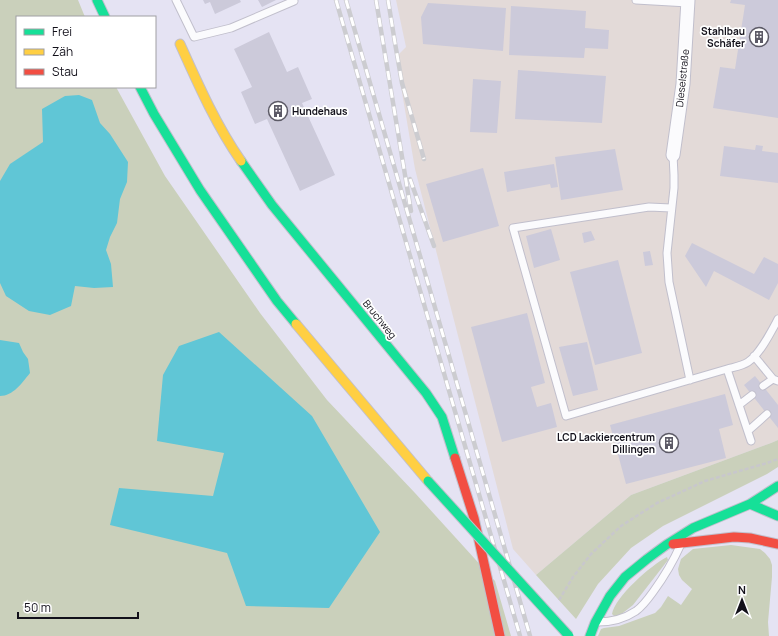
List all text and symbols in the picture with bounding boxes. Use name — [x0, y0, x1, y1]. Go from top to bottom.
legend — [16, 16, 156, 88]
text: Frei — [52, 23, 72, 40]
place label: Stahlbau Schäfer — [701, 24, 745, 50]
building icon: Stahlbau Schäfer — [748, 26, 770, 48]
text: Zäh — [52, 43, 73, 60]
street label: Dieselstraße — [672, 48, 692, 108]
text: Stau — [52, 63, 78, 80]
building icon: Hundehaus — [267, 100, 289, 122]
place label: Hundehaus — [292, 104, 348, 118]
street label: Bruchweg — [360, 297, 400, 341]
place label: LCD Lackiercentrum Dillingen — [557, 430, 655, 456]
building icon: LCD Lackiercentrum Dillingen — [658, 432, 680, 454]
north arrow — [722, 580, 762, 620]
text: N — [738, 582, 746, 597]
scale bar — [18, 594, 138, 620]
text: 50 m — [24, 599, 51, 616]

